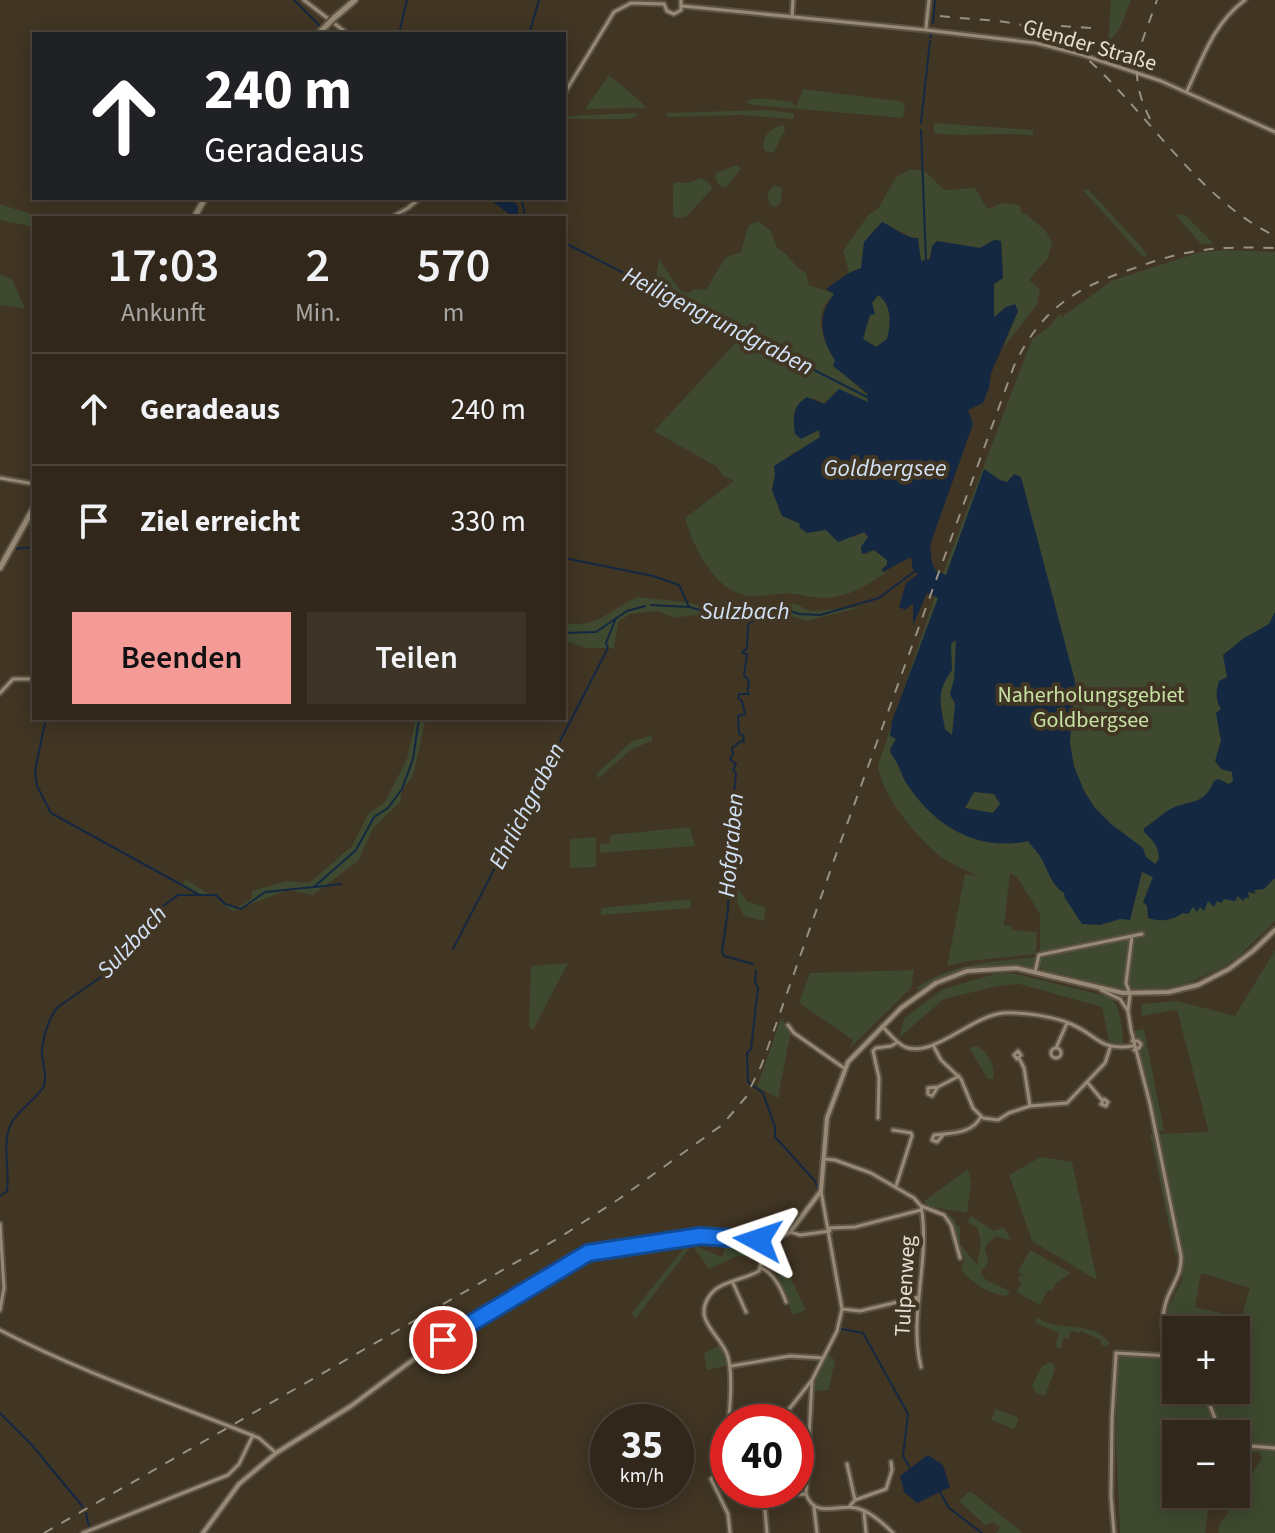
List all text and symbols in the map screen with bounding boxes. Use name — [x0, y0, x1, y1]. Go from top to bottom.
street label: Glender Straße — [1019, 11, 1161, 79]
text: 240 m — [204, 51, 352, 130]
icon: ahead — [72, 64, 176, 168]
text: Geradeaus — [204, 125, 364, 176]
text: 17:03 — [108, 232, 219, 300]
text: 2 — [306, 232, 330, 300]
text: 570 — [416, 232, 490, 300]
water label: Heiligengrundgraben — [616, 258, 820, 384]
text: Ankunft — [121, 294, 206, 331]
text: Min. — [295, 294, 341, 331]
text: m — [443, 294, 464, 331]
icon: ahead — [72, 387, 116, 431]
text: Geradeaus — [140, 388, 280, 431]
text: 240 m — [450, 388, 526, 431]
water label: Goldbergsee — [824, 451, 947, 486]
icon: arrive — [72, 499, 116, 543]
text: Ziel erreicht — [140, 500, 300, 543]
text: 330 m — [450, 500, 526, 543]
water label: Sulzbach — [700, 594, 790, 629]
button: Beenden — [72, 612, 291, 704]
button: Teilen — [307, 612, 526, 704]
park label: Naherholungsgebiet Goldbergsee — [997, 679, 1185, 736]
water label: Ehrlichgraben — [480, 737, 574, 875]
water label: Hofgraben — [709, 791, 753, 899]
water label: Sulzbach — [89, 897, 175, 987]
position arrow — [716, 1198, 800, 1282]
street label: Tulpenweg — [886, 1235, 924, 1337]
pin — [409, 1306, 477, 1374]
map controls — [1162, 1316, 1250, 1508]
button: + — [1162, 1316, 1250, 1404]
icon: arrive — [421, 1318, 465, 1362]
speed limit sign: 40 — [710, 1404, 814, 1508]
text: 35 — [621, 1417, 663, 1474]
button: − — [1162, 1420, 1250, 1508]
text: km/h — [620, 1462, 664, 1490]

